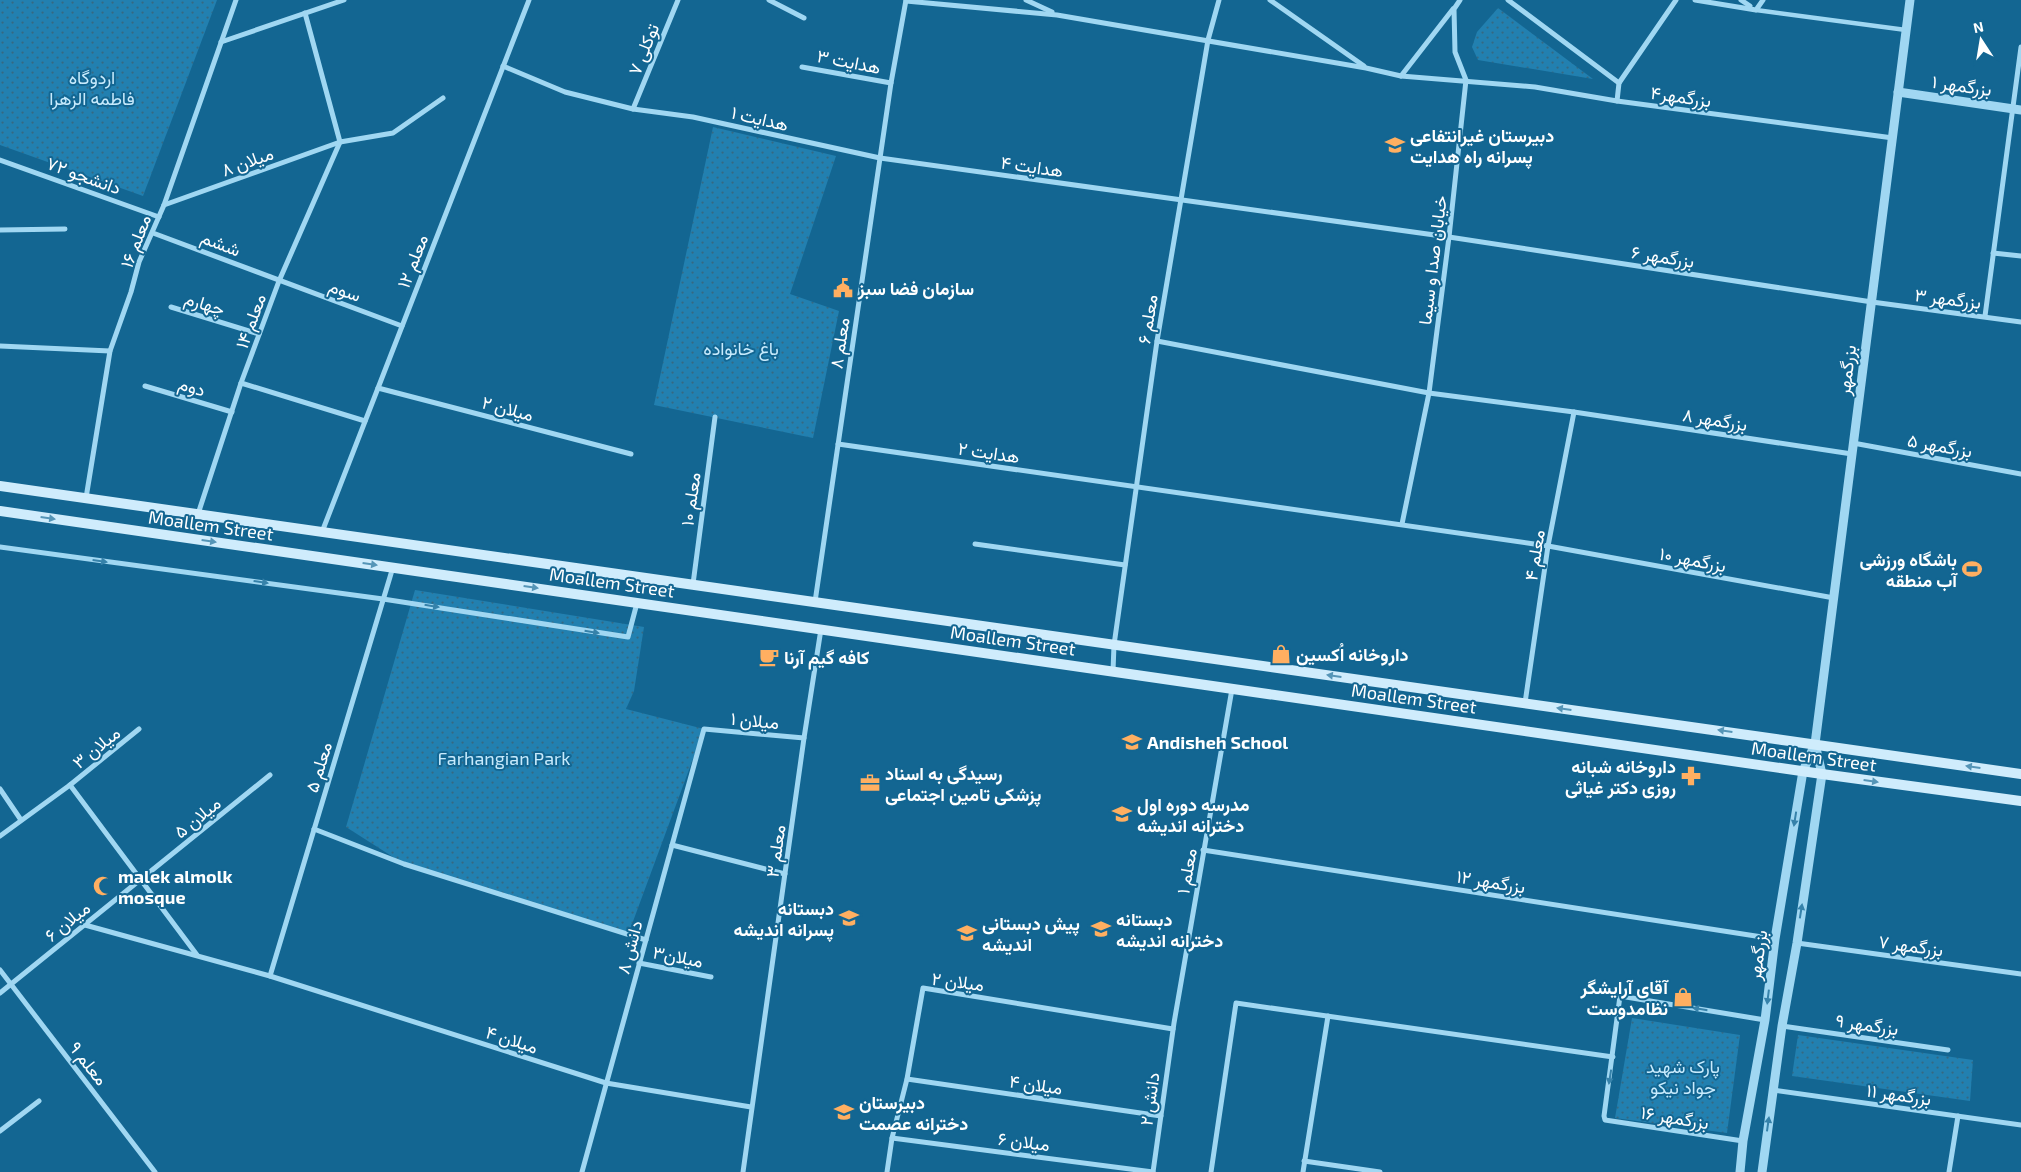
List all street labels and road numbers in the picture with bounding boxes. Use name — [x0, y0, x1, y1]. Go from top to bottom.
street label: توکلی ۷ — [623, 20, 664, 78]
street label: هدایت ۳ — [815, 44, 883, 78]
street label: بزرگمهر ۱ — [1931, 70, 1993, 101]
street label: بزرگمهر۴ — [1649, 81, 1713, 112]
street label: هدایت ۱ — [729, 101, 791, 135]
street label: میلان ۸ — [218, 141, 276, 181]
street label: دانشجو ۷۲ — [44, 151, 124, 200]
street label: هدایت ۴ — [999, 151, 1065, 181]
street label: خیابان صدا و سیما — [1413, 194, 1452, 326]
street label: معلم ۱۶ — [115, 211, 157, 271]
street label: ششم — [197, 225, 244, 262]
street label: معلم ۱۲ — [392, 231, 434, 292]
street label: بزرگمهر ۶ — [1630, 240, 1696, 273]
street label: سوم — [325, 274, 364, 308]
street label: بزرگمهر ۳ — [1913, 283, 1982, 314]
street label: چهارم — [181, 286, 228, 321]
street label: معلم ۱۴ — [230, 291, 272, 352]
street label: معلم ۶ — [1132, 293, 1164, 346]
street label: معلم ۸ — [825, 316, 855, 370]
street label: بزرگمهر — [1832, 343, 1861, 398]
street label: دوم — [175, 371, 208, 402]
street label: میلان ۲ — [480, 391, 536, 425]
street label: بزرگمهر ۸ — [1681, 403, 1749, 436]
street label: بزرگمهر ۵ — [1906, 428, 1974, 462]
street label: هدایت ۲ — [957, 437, 1021, 467]
street label: معلم ۱۰ — [675, 471, 707, 527]
street label: Moallem Street — [147, 505, 275, 545]
street label: معلم ۴ — [1519, 528, 1551, 582]
street label: بزرگمهر ۱۰ — [1658, 542, 1728, 577]
street label: Moallem Street — [548, 562, 676, 602]
street label: Moallem Street — [949, 620, 1077, 660]
street label: Moallem Street — [1350, 678, 1478, 718]
street label: میلان ۱ — [730, 707, 780, 733]
street label: میلان ۳ — [68, 721, 124, 773]
street label: Moallem Street — [1750, 736, 1878, 776]
street label: معلم ۵ — [300, 739, 338, 796]
street label: میلان ۵ — [169, 792, 225, 842]
street label: معلم ۳ — [760, 823, 792, 879]
street label: معلم ۱ — [1171, 846, 1203, 896]
street label: بزرگمهر ۱۲ — [1455, 865, 1527, 898]
street label: میلان ۶ — [40, 896, 94, 946]
street label: دانش ۸ — [611, 918, 648, 977]
street label: بزرگمهر — [1742, 928, 1772, 983]
street label: بزرگمهر ۷ — [1877, 930, 1945, 961]
street label: میلان۳ — [651, 940, 705, 972]
street label: میلان ۲ — [931, 967, 985, 995]
street label: بزرگمهر ۹ — [1834, 1009, 1900, 1040]
street label: میلان ۴ — [483, 1020, 541, 1058]
street label: معلم ۹ — [63, 1037, 113, 1091]
street label: میلان ۴ — [1008, 1069, 1064, 1099]
street label: دانش ۲ — [1134, 1071, 1165, 1127]
street label: بزرگمهر ۱۱ — [1865, 1079, 1933, 1110]
street label: بزرگمهر ۱۶ — [1639, 1101, 1711, 1134]
street label: میلان ۶ — [997, 1127, 1051, 1155]

